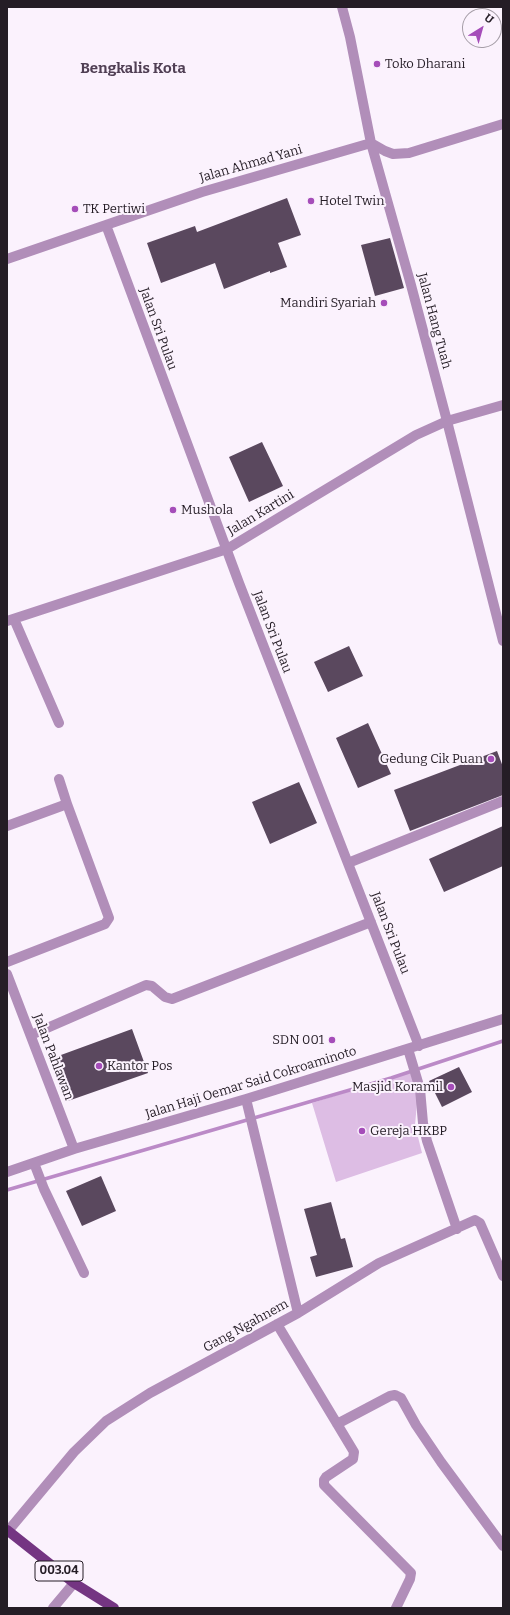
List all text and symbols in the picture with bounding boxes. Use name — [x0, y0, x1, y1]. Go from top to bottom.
north arrow — [462, 8, 502, 48]
text: U — [482, 11, 496, 26]
place label: Toko Dharani — [385, 56, 465, 72]
marker: Toko Dharani — [372, 59, 382, 69]
district label: Bengkalis Kota — [80, 60, 186, 78]
street label: Jalan Ahmad Yani — [198, 142, 304, 186]
place label: Hotel Twin — [319, 193, 384, 209]
marker: Hotel Twin — [306, 196, 316, 206]
place label: TK Pertiwi — [83, 201, 145, 217]
marker: TK Pertiwi — [70, 204, 80, 214]
street label: Jalan Hang Tuah — [414, 271, 454, 371]
street label: Jalan Sri Pulau — [136, 286, 180, 372]
place label: Mandiri Syariah — [280, 295, 376, 311]
marker: Mandiri Syariah — [379, 298, 389, 308]
street label: Jalan Kartini — [225, 487, 297, 539]
place label: Mushola — [181, 502, 233, 518]
marker: Mushola — [168, 505, 178, 515]
street label: Jalan Sri Pulau — [249, 589, 295, 675]
place label: Gedung Cik Puan — [380, 751, 483, 767]
marker: Gedung Cik Puan — [486, 754, 496, 764]
street label: Jalan Sri Pulau — [367, 890, 413, 976]
street label: Jalan Pahlawan — [29, 1012, 77, 1102]
place label: SDN 001 — [272, 1032, 324, 1048]
marker: SDN 001 — [327, 1035, 337, 1045]
street label: Jalan Haji Oemar Said Cokroaminoto — [144, 1043, 358, 1123]
place label: Kantor Pos — [107, 1058, 173, 1074]
marker: Kantor Pos — [94, 1061, 104, 1071]
place label: Masjid Koramil — [352, 1079, 443, 1095]
marker: Masjid Koramil — [446, 1082, 456, 1092]
place label: Gereja HKBP — [370, 1123, 447, 1139]
marker: Gereja HKBP — [357, 1126, 367, 1136]
street label: Gang Ngahnem — [201, 1296, 291, 1356]
road number: 003.04 — [35, 1561, 83, 1581]

